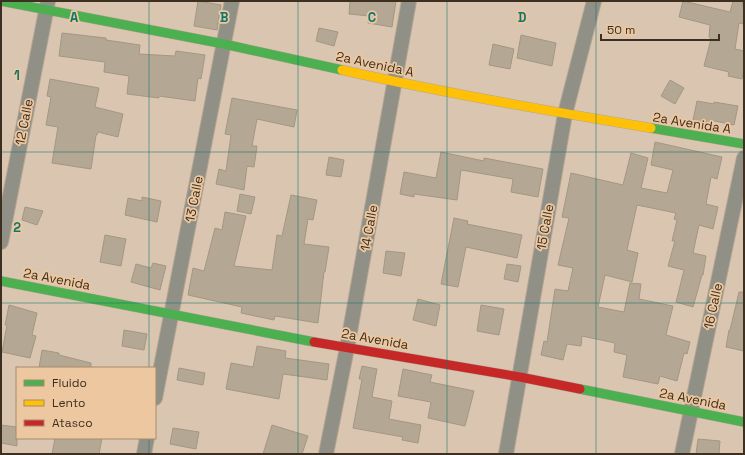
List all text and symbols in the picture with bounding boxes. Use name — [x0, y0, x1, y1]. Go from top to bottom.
text: A — [70, 9, 79, 26]
text: B — [220, 9, 229, 26]
text: C — [368, 9, 376, 26]
text: D — [518, 9, 527, 26]
scale bar — [601, 16, 719, 42]
text: 50 m — [607, 22, 635, 38]
street label: 2a Avenida A — [334, 47, 416, 81]
text: 1 — [14, 67, 20, 84]
street label: 12 Calle — [11, 98, 37, 146]
street label: 2a Avenida A — [652, 108, 732, 138]
street label: 13 Calle — [181, 175, 207, 223]
street label: 14 Calle — [357, 203, 381, 253]
street label: 15 Calle — [533, 203, 557, 251]
text: 2 — [13, 219, 21, 236]
street label: 2a Avenida — [22, 264, 92, 294]
street label: 16 Calle — [700, 281, 726, 331]
street label: 2a Avenida — [340, 325, 410, 353]
legend — [16, 367, 156, 439]
text: Fluido — [52, 375, 87, 391]
street label: 2a Avenida — [658, 384, 728, 414]
text: Lento — [52, 395, 86, 411]
text: Atasco — [52, 415, 93, 431]

